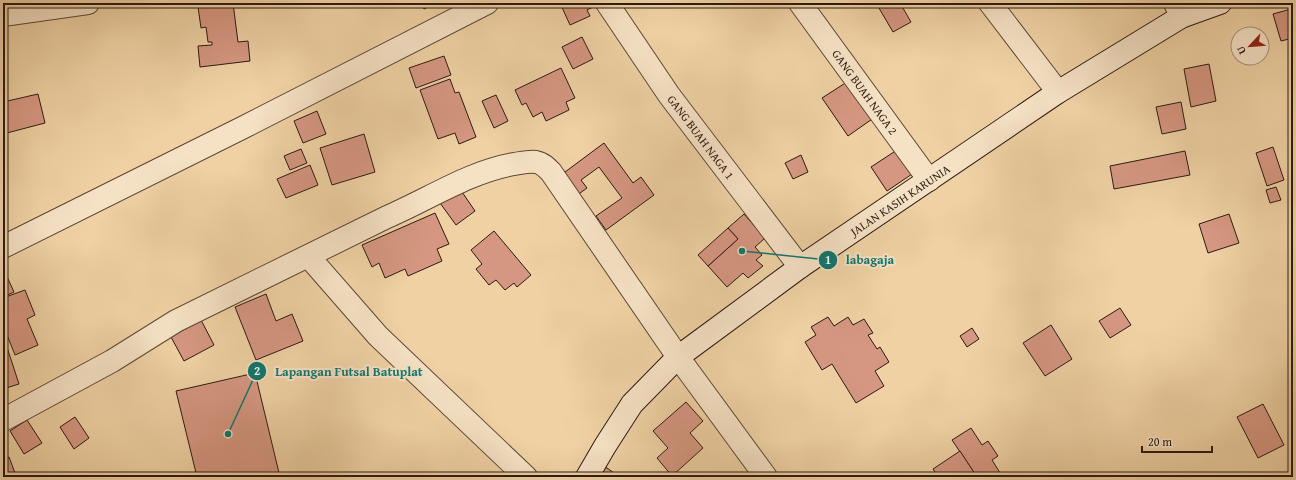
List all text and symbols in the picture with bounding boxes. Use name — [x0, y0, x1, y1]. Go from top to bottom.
north arrow — [1230, 26, 1270, 66]
text: U — [1232, 43, 1250, 57]
street label: GANG BUAH NAGA 2 — [828, 46, 902, 138]
street label: GANG BUAH NAGA 1 — [664, 91, 739, 183]
street label: JALAN KASIH KARUNIA — [845, 160, 954, 241]
callout: labagaja — [818, 247, 902, 272]
text: labagaja — [846, 250, 895, 269]
text: 1 — [825, 251, 831, 268]
callout: Lapangan Futsal Batuplat — [247, 359, 431, 384]
text: 2 — [254, 362, 260, 379]
text: Lapangan Futsal Batuplat — [275, 362, 423, 381]
scale bar — [1142, 428, 1212, 454]
text: 20 m — [1148, 433, 1172, 450]

